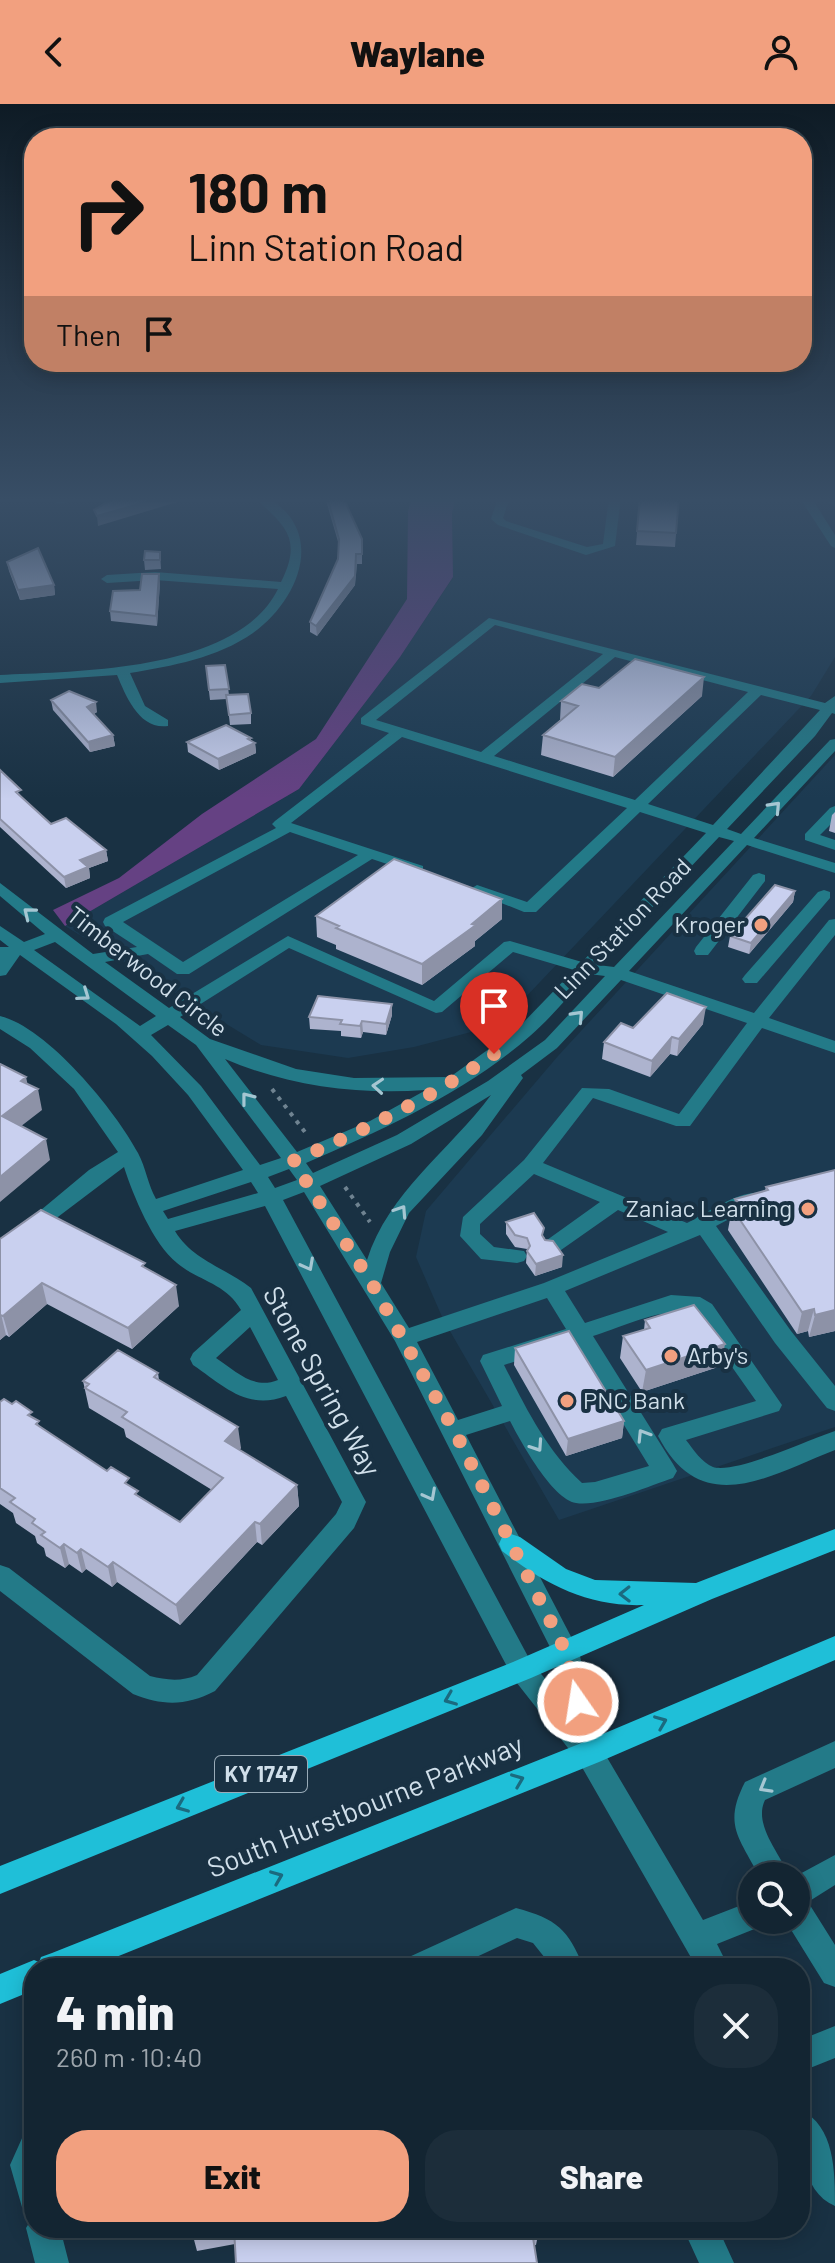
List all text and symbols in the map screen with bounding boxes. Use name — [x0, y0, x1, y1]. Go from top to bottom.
icon: back — [32, 30, 76, 74]
icon: person — [759, 30, 803, 74]
text: Waylane — [350, 31, 485, 74]
text: 180 m — [188, 157, 328, 224]
icon: right — [56, 160, 160, 264]
text: Linn Station Road — [188, 225, 464, 268]
icon: arrive — [137, 312, 181, 356]
text: Then — [56, 316, 121, 352]
one-way arrow — [766, 801, 780, 816]
street label: Linn Station Road — [548, 852, 696, 1004]
street label: Timberwood Circle — [62, 899, 234, 1042]
one-way arrow — [24, 908, 39, 923]
place label: Kroger — [674, 909, 745, 938]
marker: Kroger — [752, 916, 770, 934]
pin — [460, 972, 528, 1054]
icon: arrive — [472, 984, 516, 1028]
one-way arrow — [75, 986, 89, 1000]
one-way arrow — [568, 1011, 583, 1025]
one-way arrow — [371, 1078, 384, 1095]
one-way arrow — [243, 1092, 257, 1107]
place label: Zaniac Learning — [626, 1193, 792, 1222]
marker: Zaniac Learning — [799, 1200, 817, 1218]
one-way arrow — [392, 1206, 407, 1220]
one-way arrow — [298, 1257, 313, 1272]
street label: Stone Spring Way — [257, 1280, 389, 1482]
place label: Arby's — [687, 1340, 748, 1369]
marker: Arby's — [662, 1347, 680, 1365]
place label: PNC Bank — [583, 1385, 685, 1414]
marker: PNC Bank — [558, 1392, 576, 1410]
one-way arrow — [638, 1429, 653, 1443]
one-way arrow — [527, 1438, 542, 1452]
one-way arrow — [420, 1487, 435, 1501]
one-way arrow — [618, 1586, 631, 1603]
position arrow — [536, 1660, 620, 1744]
one-way arrow — [444, 1689, 458, 1705]
one-way arrow — [653, 1716, 667, 1732]
street label: South Hurstbourne Parkway — [202, 1726, 528, 1884]
road number: KY 1747 — [215, 1756, 307, 1792]
one-way arrow — [510, 1773, 524, 1790]
one-way arrow — [759, 1778, 773, 1793]
one-way arrow — [176, 1796, 190, 1813]
map controls — [738, 1862, 810, 1934]
button: search — [738, 1862, 810, 1934]
one-way arrow — [269, 1871, 283, 1887]
text: 4 min — [56, 1982, 174, 2040]
button: close — [694, 1984, 778, 2068]
text: 260 m · 10:40 — [56, 2041, 202, 2072]
button: Exit — [56, 2130, 409, 2222]
button: Share — [425, 2130, 778, 2222]

